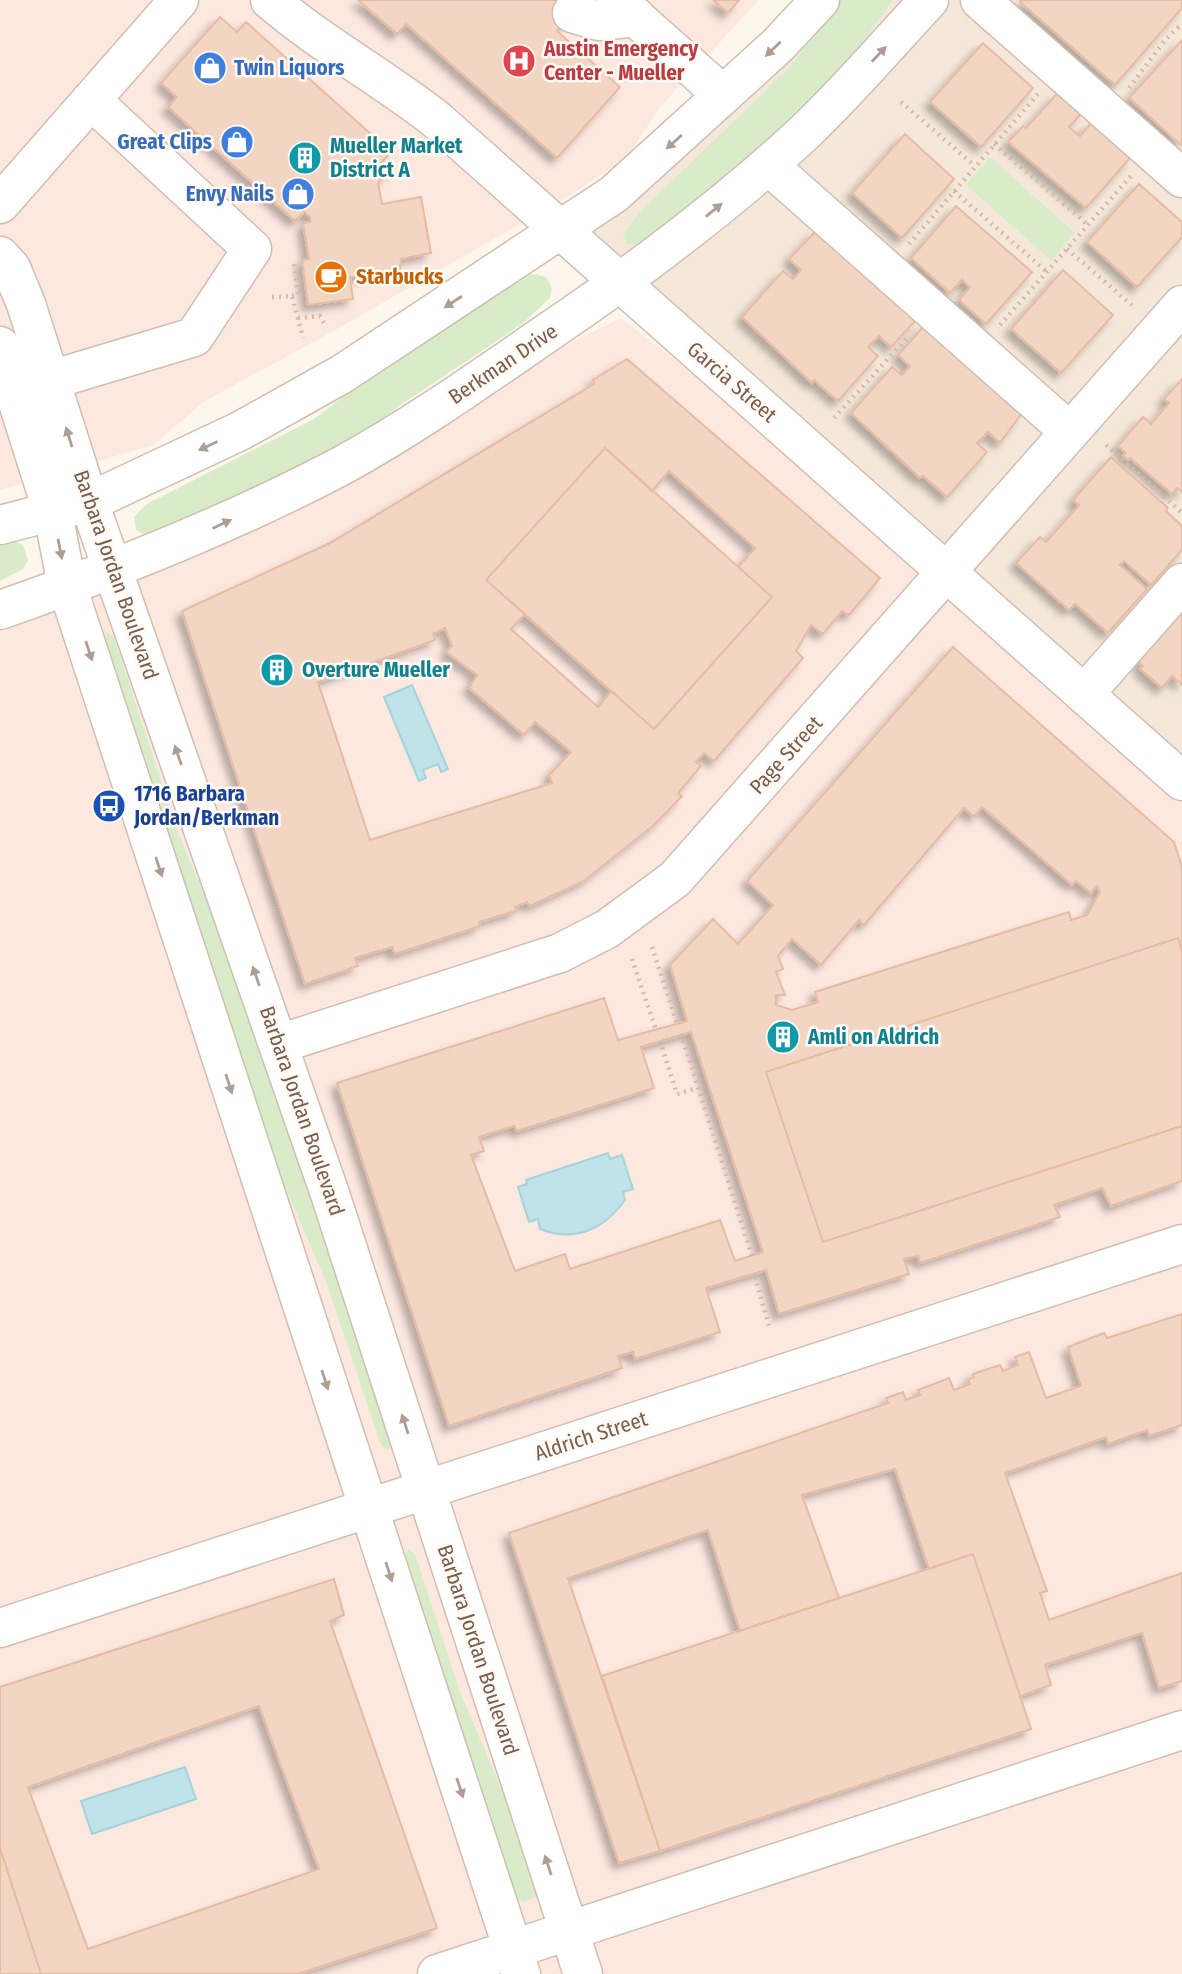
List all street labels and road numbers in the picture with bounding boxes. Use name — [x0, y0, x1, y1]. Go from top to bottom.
street label: Berkman Drive — [444, 318, 562, 410]
street label: Garcia Street — [682, 336, 782, 428]
street label: Barbara Jordan Boulevard — [68, 467, 164, 683]
street label: Page Street — [744, 710, 828, 800]
street label: Barbara Jordan Boulevard — [254, 1003, 350, 1219]
street label: Aldrich Street — [531, 1406, 651, 1466]
street label: Barbara Jordan Boulevard — [432, 1541, 524, 1759]

